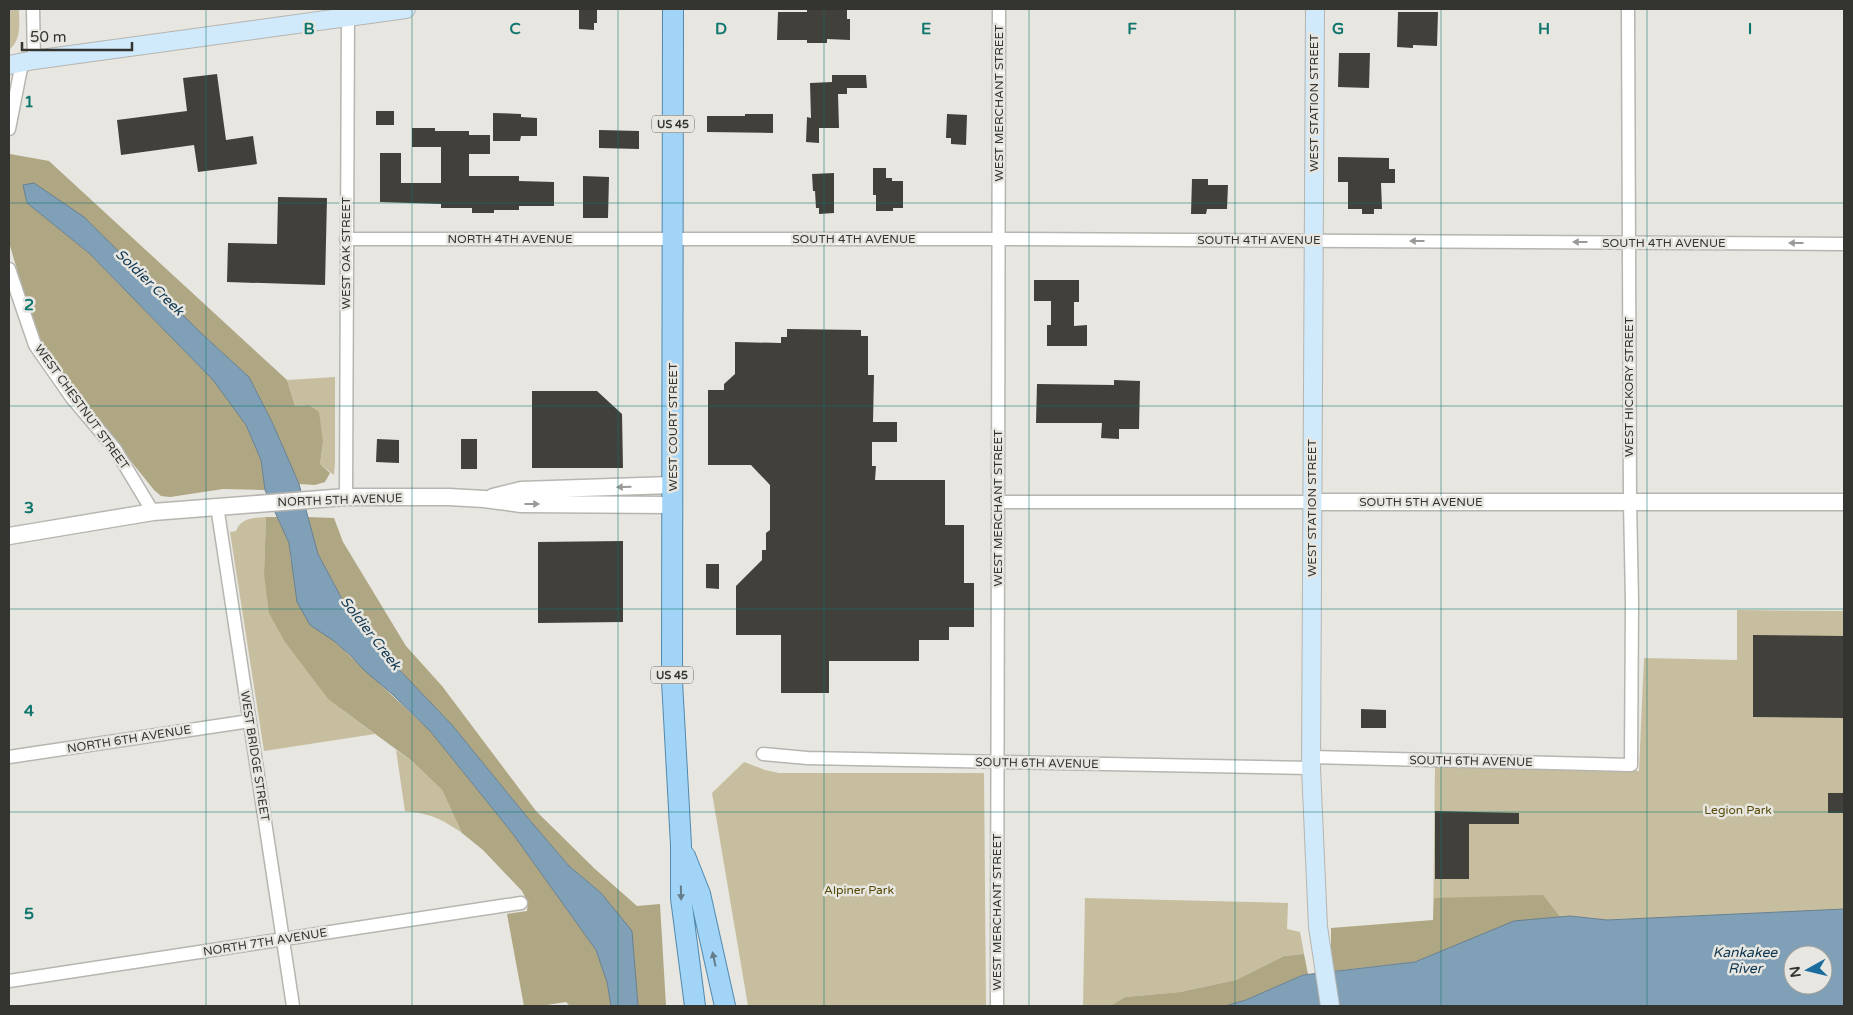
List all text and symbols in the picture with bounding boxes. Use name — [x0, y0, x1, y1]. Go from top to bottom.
text: B — [303, 19, 315, 39]
text: C — [509, 19, 521, 39]
text: D — [715, 19, 727, 39]
text: E — [921, 19, 931, 39]
text: F — [1127, 19, 1137, 39]
text: G — [1332, 19, 1344, 39]
text: H — [1538, 19, 1550, 39]
text: I — [1748, 19, 1752, 39]
scale bar — [22, 20, 132, 52]
street label: WEST MERCHANT STREET — [992, 24, 1006, 181]
text: 50 m — [30, 28, 67, 46]
street label: WEST STATION STREET — [1307, 34, 1321, 172]
text: 1 — [24, 92, 34, 112]
road number: US 45 — [652, 116, 694, 132]
street label: WEST OAK STREET — [339, 196, 353, 309]
street label: NORTH 4TH AVENUE — [447, 232, 573, 246]
street label: SOUTH 4TH AVENUE — [792, 232, 916, 246]
street label: SOUTH 4TH AVENUE — [1197, 233, 1321, 247]
street label: SOUTH 4TH AVENUE — [1602, 236, 1726, 250]
one-way arrow — [1409, 237, 1425, 245]
one-way arrow — [1571, 238, 1587, 246]
one-way arrow — [1787, 239, 1803, 247]
water label: Soldier Creek — [112, 246, 188, 320]
text: 2 — [24, 295, 34, 315]
street label: WEST HICKORY STREET — [1622, 316, 1636, 457]
street label: WEST CHESTNUT STREET — [32, 342, 132, 473]
street label: WEST COURT STREET — [666, 362, 680, 491]
street label: WEST MERCHANT STREET — [991, 429, 1005, 586]
street label: WEST STATION STREET — [1305, 439, 1319, 577]
one-way arrow — [616, 483, 632, 491]
street label: NORTH 5TH AVENUE — [277, 491, 403, 509]
street label: SOUTH 5TH AVENUE — [1359, 495, 1483, 509]
text: 3 — [24, 498, 34, 518]
one-way arrow — [525, 500, 541, 508]
water label: Soldier Creek — [337, 593, 405, 674]
road number: US 45 — [651, 666, 693, 684]
street label: WEST BRIDGE STREET — [238, 690, 272, 823]
text: 4 — [24, 701, 34, 721]
street label: NORTH 6TH AVENUE — [66, 722, 192, 756]
street label: SOUTH 6TH AVENUE — [1409, 753, 1533, 769]
street label: SOUTH 6TH AVENUE — [975, 755, 1099, 771]
park label: Legion Park — [1704, 803, 1772, 817]
street label: WEST MERCHANT STREET — [990, 833, 1004, 990]
park label: Alpiner Park — [824, 883, 894, 897]
one-way arrow — [677, 886, 685, 902]
text: 5 — [24, 904, 34, 924]
street label: NORTH 7TH AVENUE — [202, 925, 328, 959]
water label: Kankakee River — [1713, 944, 1778, 977]
north arrow — [1783, 945, 1833, 995]
one-way arrow — [710, 951, 718, 966]
text: N — [1786, 965, 1805, 978]

